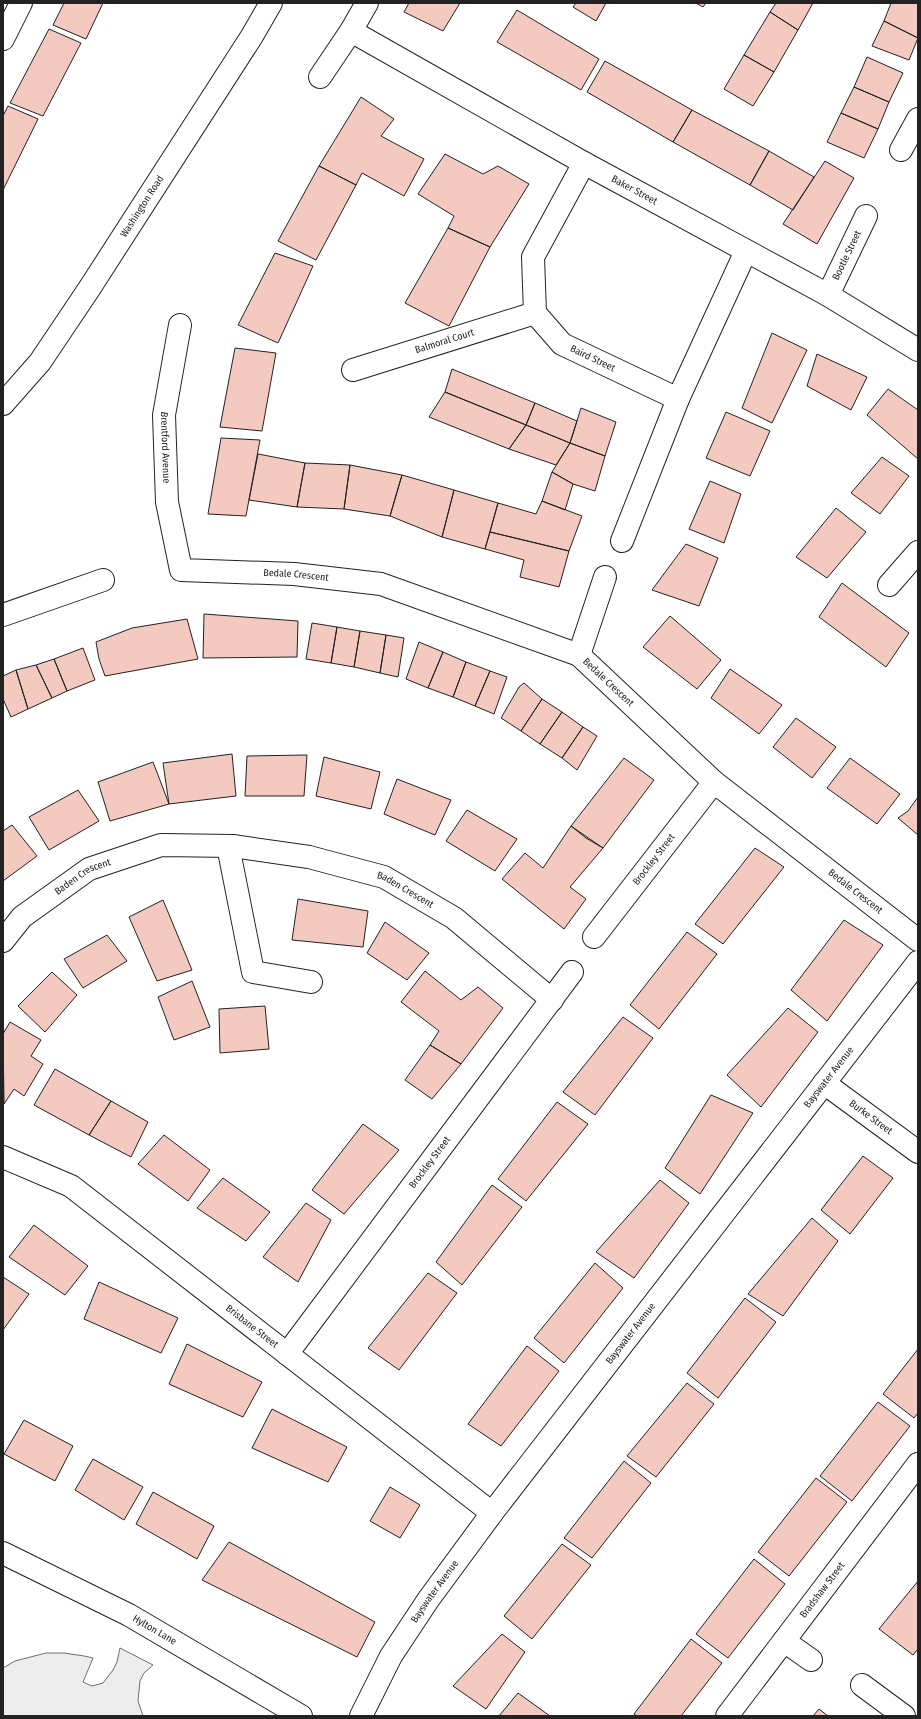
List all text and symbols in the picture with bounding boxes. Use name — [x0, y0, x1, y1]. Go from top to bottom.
street label: Washington Road — [118, 173, 166, 240]
street label: Baker Street — [609, 173, 660, 208]
street label: Bootle Street — [830, 228, 864, 282]
street label: Balmoral Court — [414, 326, 476, 356]
street label: Baird Street — [568, 343, 618, 375]
street label: Brentford Avenue — [158, 411, 172, 484]
street label: Bedale Crescent — [263, 567, 330, 584]
street label: Bedale Crescent — [580, 656, 637, 710]
street label: Brockley Street — [630, 831, 678, 888]
street label: Baden Crescent — [52, 856, 113, 898]
street label: Bedale Crescent — [826, 867, 885, 917]
street label: Baden Crescent — [376, 869, 436, 911]
street label: Bayswater Avenue — [801, 1044, 856, 1110]
street label: Burke Street — [847, 1097, 895, 1138]
street label: Brockley Street — [407, 1133, 454, 1191]
street label: Bayswater Avenue — [603, 1301, 658, 1367]
street label: Brisbane Street — [223, 1302, 281, 1351]
street label: Bayswater Avenue — [408, 1558, 461, 1625]
street label: Bradshaw Street — [797, 1559, 848, 1620]
street label: Hylton Lane — [130, 1612, 179, 1648]

